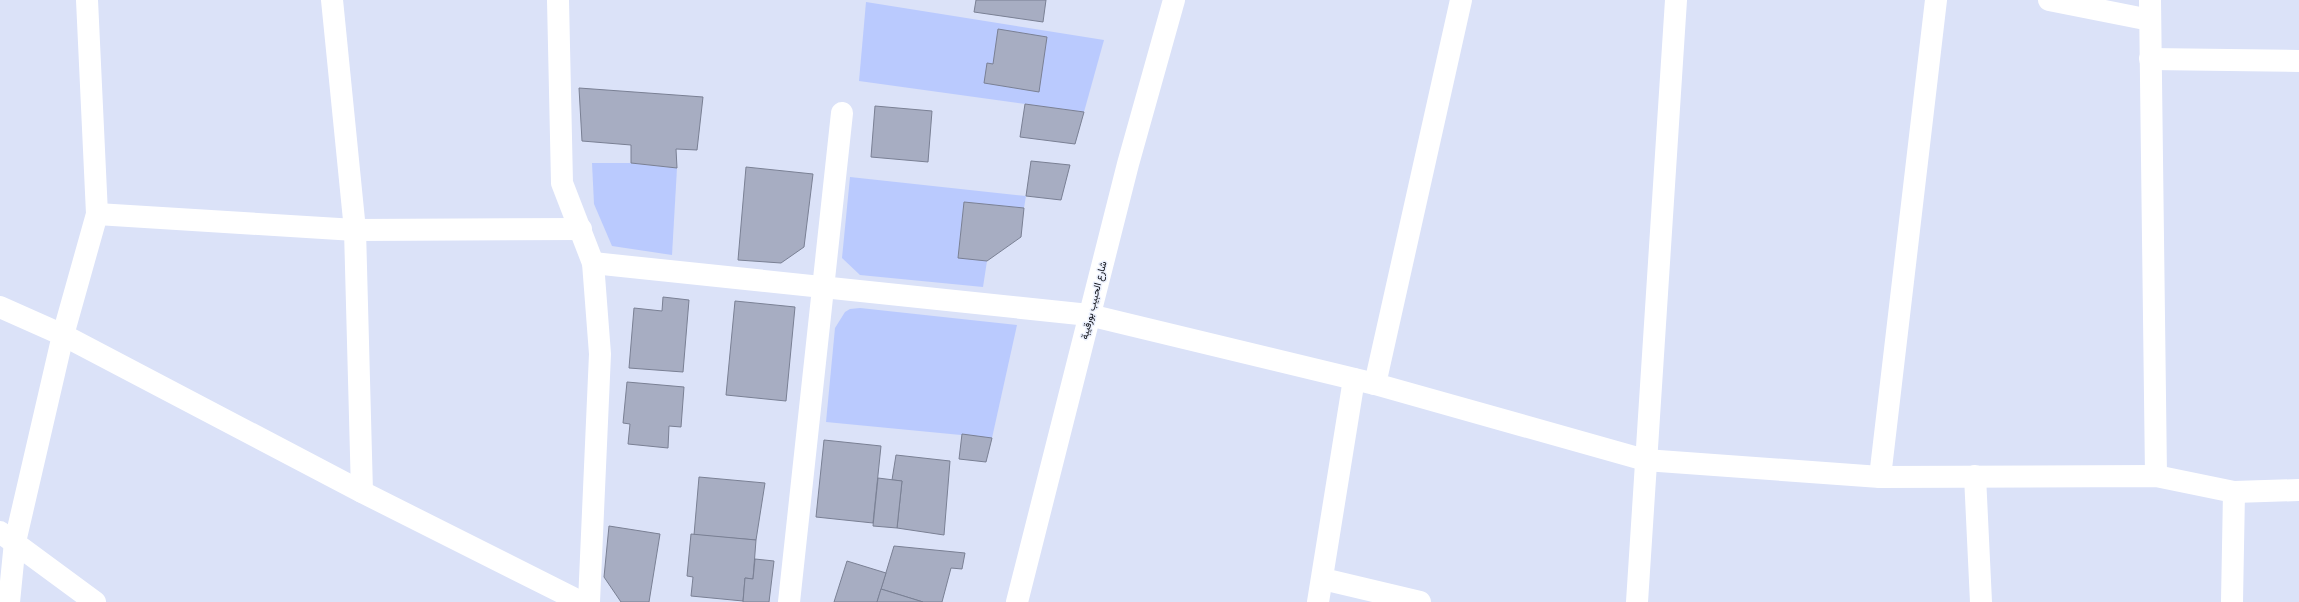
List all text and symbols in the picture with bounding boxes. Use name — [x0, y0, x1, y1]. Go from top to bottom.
street label: شارع الحبيب بورقيبة — [1077, 259, 1110, 341]

